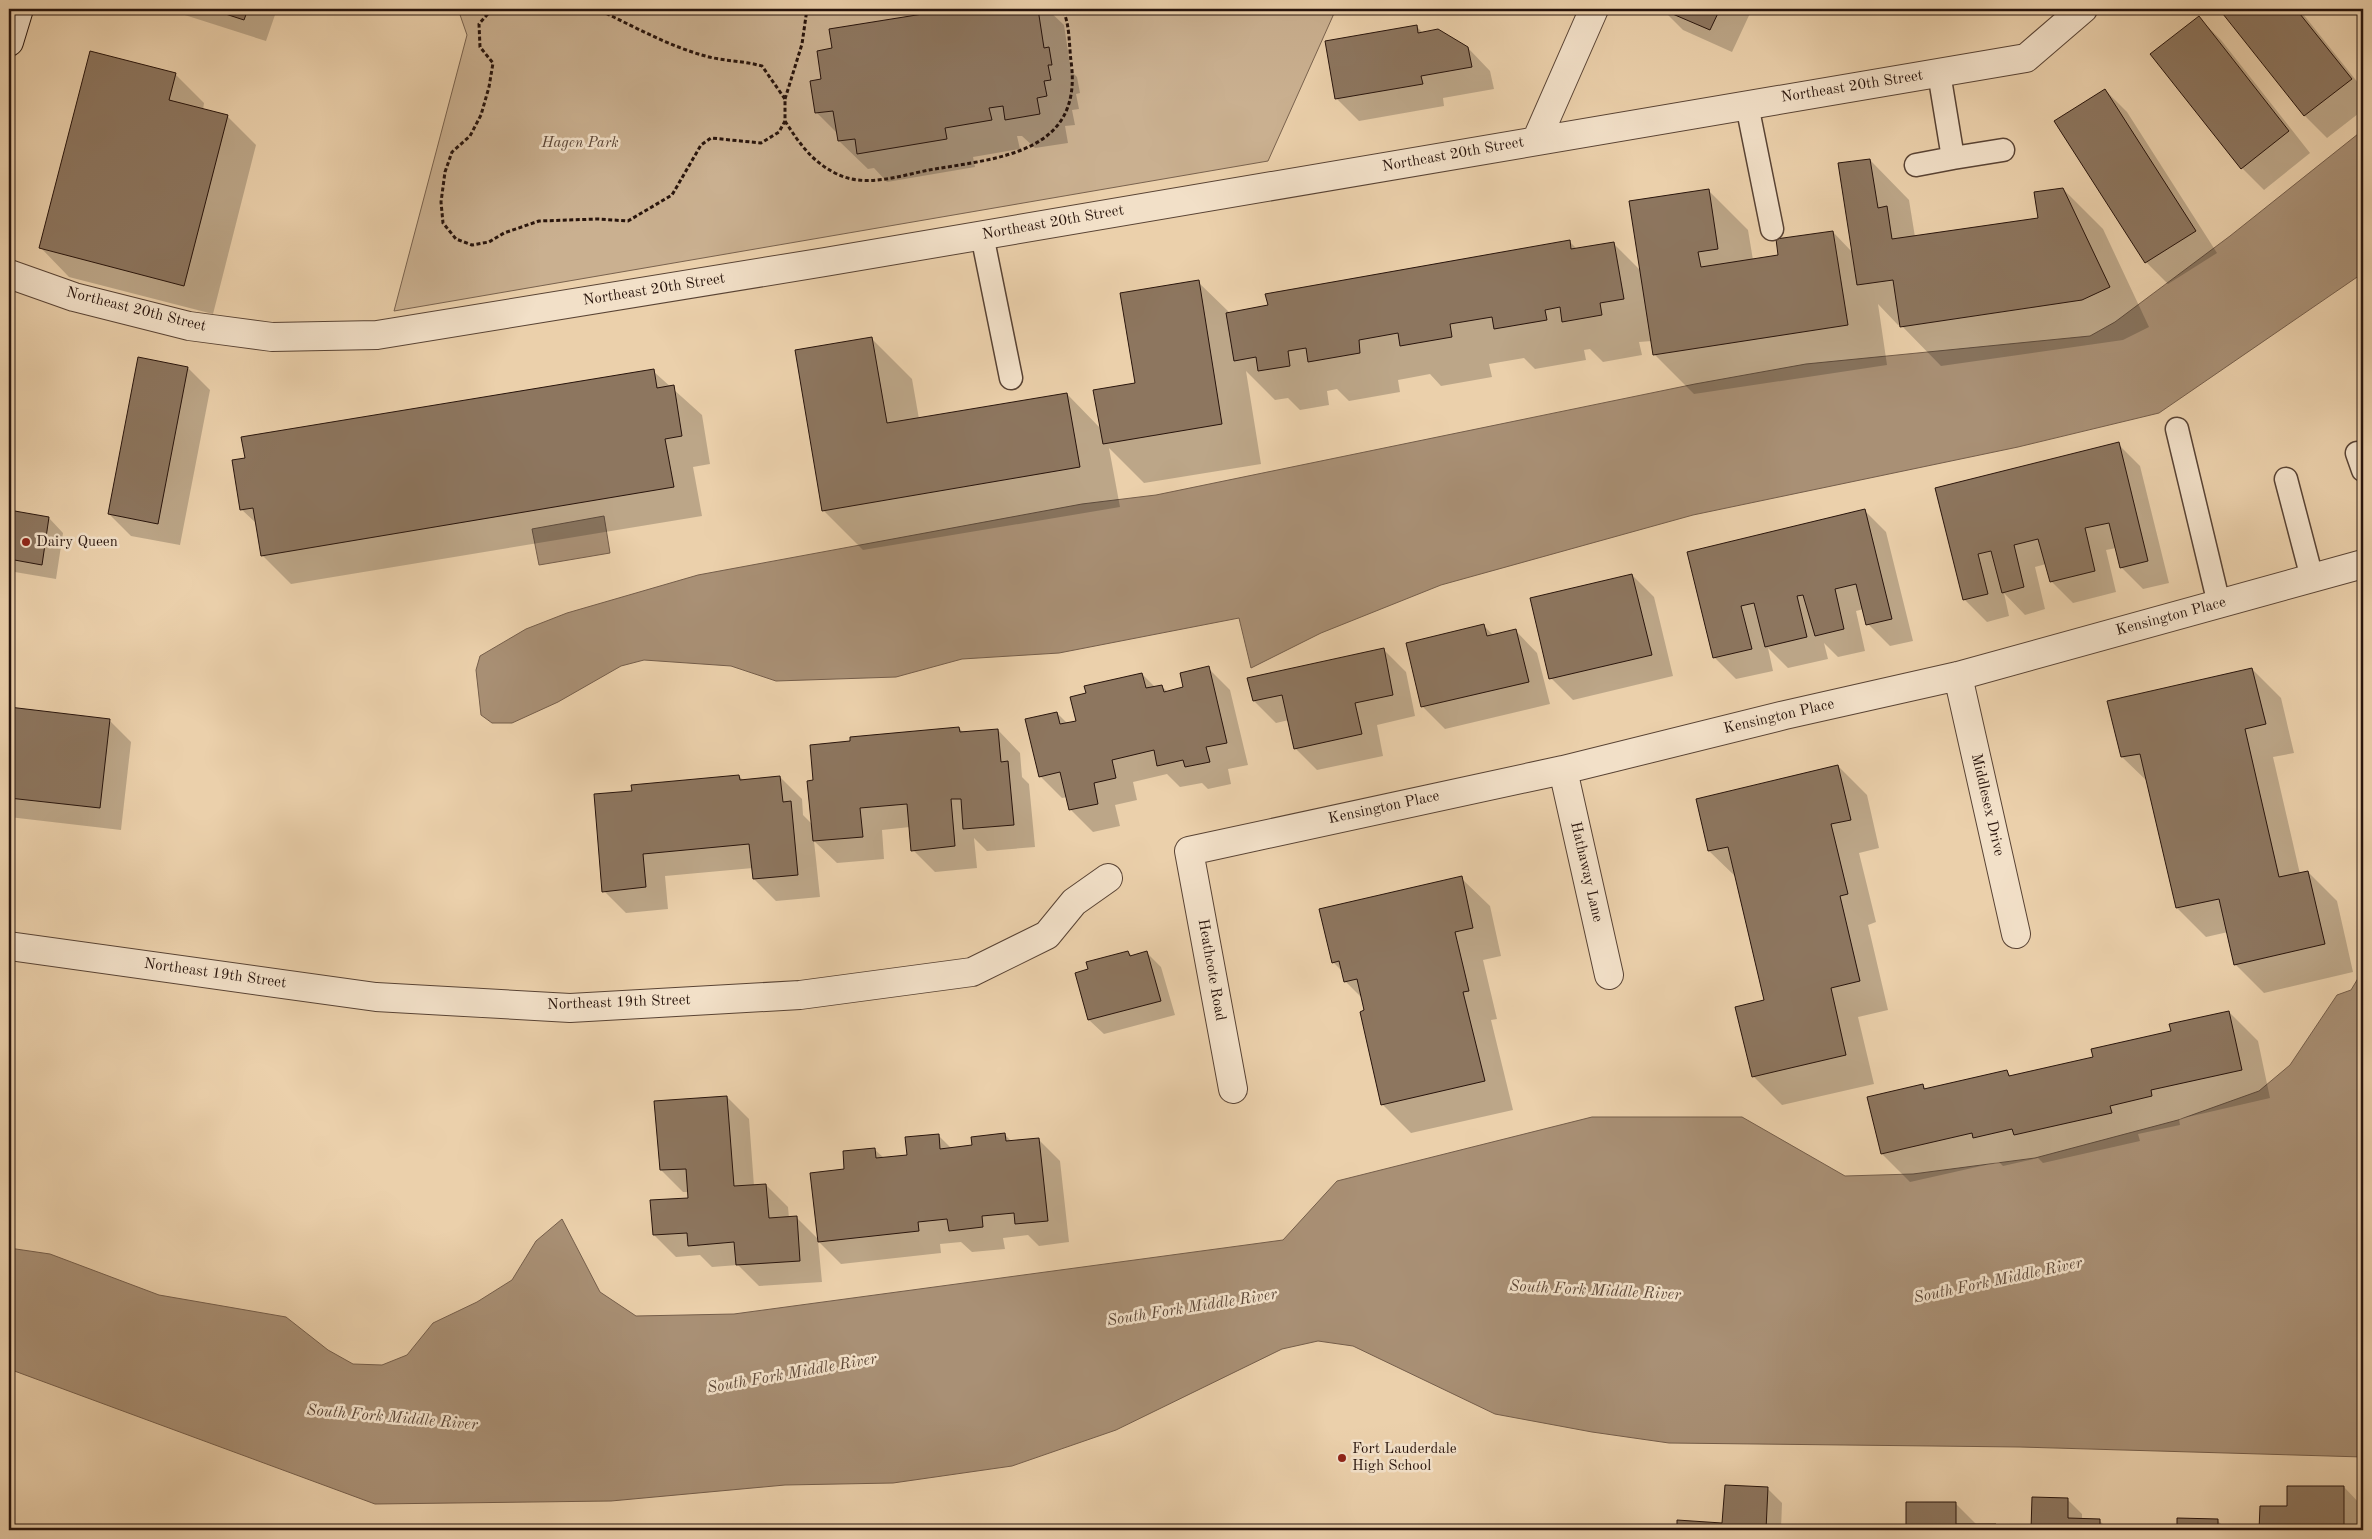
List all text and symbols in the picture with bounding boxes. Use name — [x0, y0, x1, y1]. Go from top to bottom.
street label: Northeast 20th Street — [1780, 68, 1924, 106]
street label: Northeast 20th Street — [1381, 135, 1525, 175]
park label: Hagen Park — [540, 136, 619, 151]
street label: Northeast 20th Street — [981, 203, 1125, 243]
street label: Northeast 20th Street — [582, 271, 726, 309]
street label: Northeast 20th Street — [65, 285, 207, 335]
place label: Dairy Queen — [36, 535, 118, 550]
marker: Dairy Queen — [20, 536, 32, 548]
street label: Kensington Place — [2114, 595, 2228, 639]
street label: Kensington Place — [1722, 697, 1836, 737]
street label: Middlesex Drive — [1968, 752, 2006, 858]
street label: Kensington Place — [1327, 789, 1441, 827]
street label: Hathaway Lane — [1567, 820, 1605, 924]
street label: Heathcote Road — [1195, 918, 1227, 1022]
street label: Northeast 19th Street — [143, 957, 287, 991]
street label: Northeast 19th Street — [547, 993, 691, 1013]
water label: South Fork Middle River — [1912, 1255, 2085, 1307]
water label: South Fork Middle River — [1509, 1279, 1682, 1304]
water label: South Fork Middle River — [1106, 1286, 1279, 1329]
water label: South Fork Middle River — [706, 1351, 879, 1397]
water label: South Fork Middle River — [306, 1403, 479, 1434]
place label: Fort Lauderdale High School — [1352, 1442, 1457, 1474]
marker: Fort Lauderdale High School — [1336, 1452, 1348, 1464]

